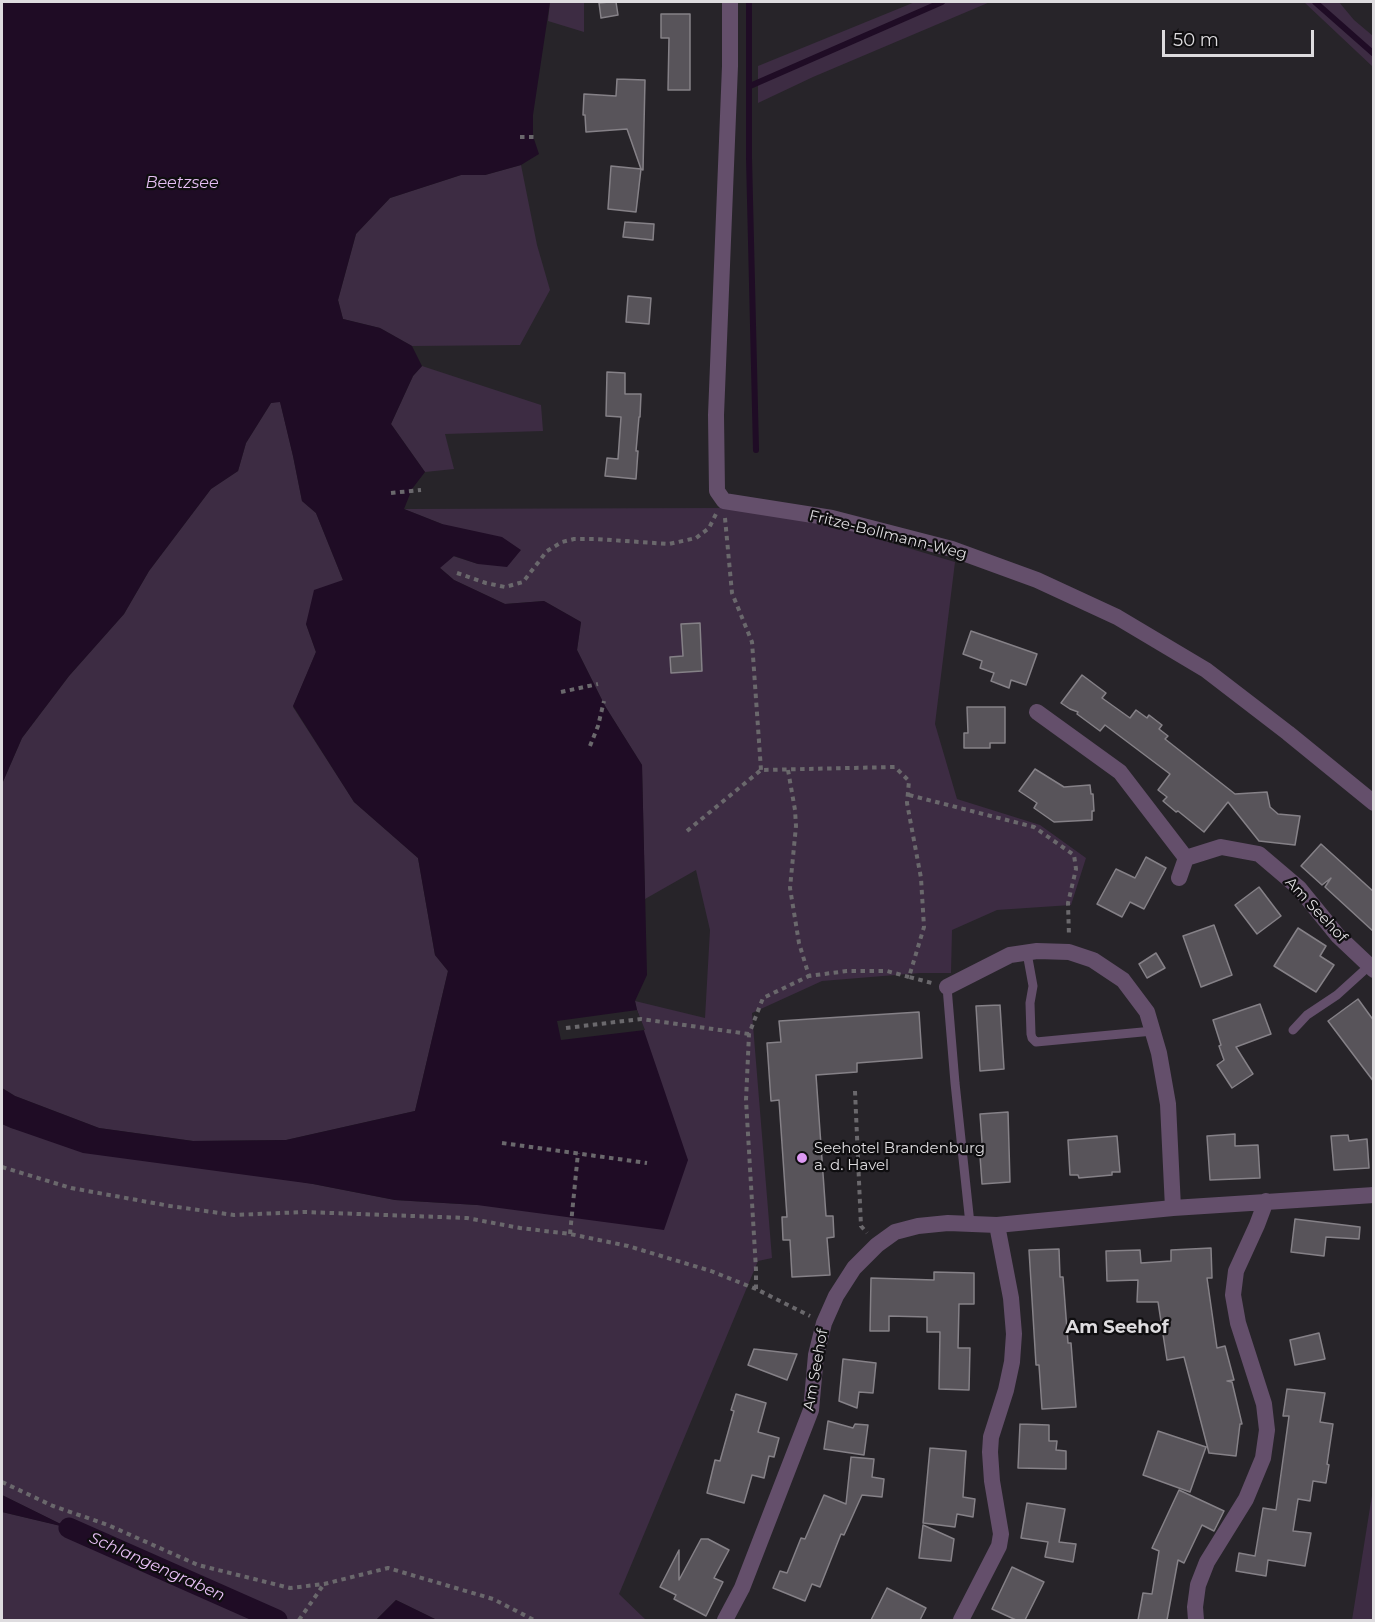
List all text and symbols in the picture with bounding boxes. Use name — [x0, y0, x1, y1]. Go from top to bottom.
scale bar — [1165, 18, 1316, 56]
text: 50 m — [1173, 29, 1219, 51]
water label: Beetzsee — [145, 173, 219, 193]
street label: Fritze-Bollmann-Weg — [807, 507, 969, 563]
street label: Am Seehof — [1281, 874, 1351, 946]
place label: Seehotel Brandenburg a. d. Havel — [814, 1140, 985, 1175]
marker: Seehotel Brandenburg a. d. Havel — [795, 1151, 809, 1165]
district label: Am Seehof — [1065, 1317, 1169, 1339]
street label: Am Seehof — [800, 1328, 832, 1412]
water label: Schlangengraben — [86, 1528, 228, 1606]

